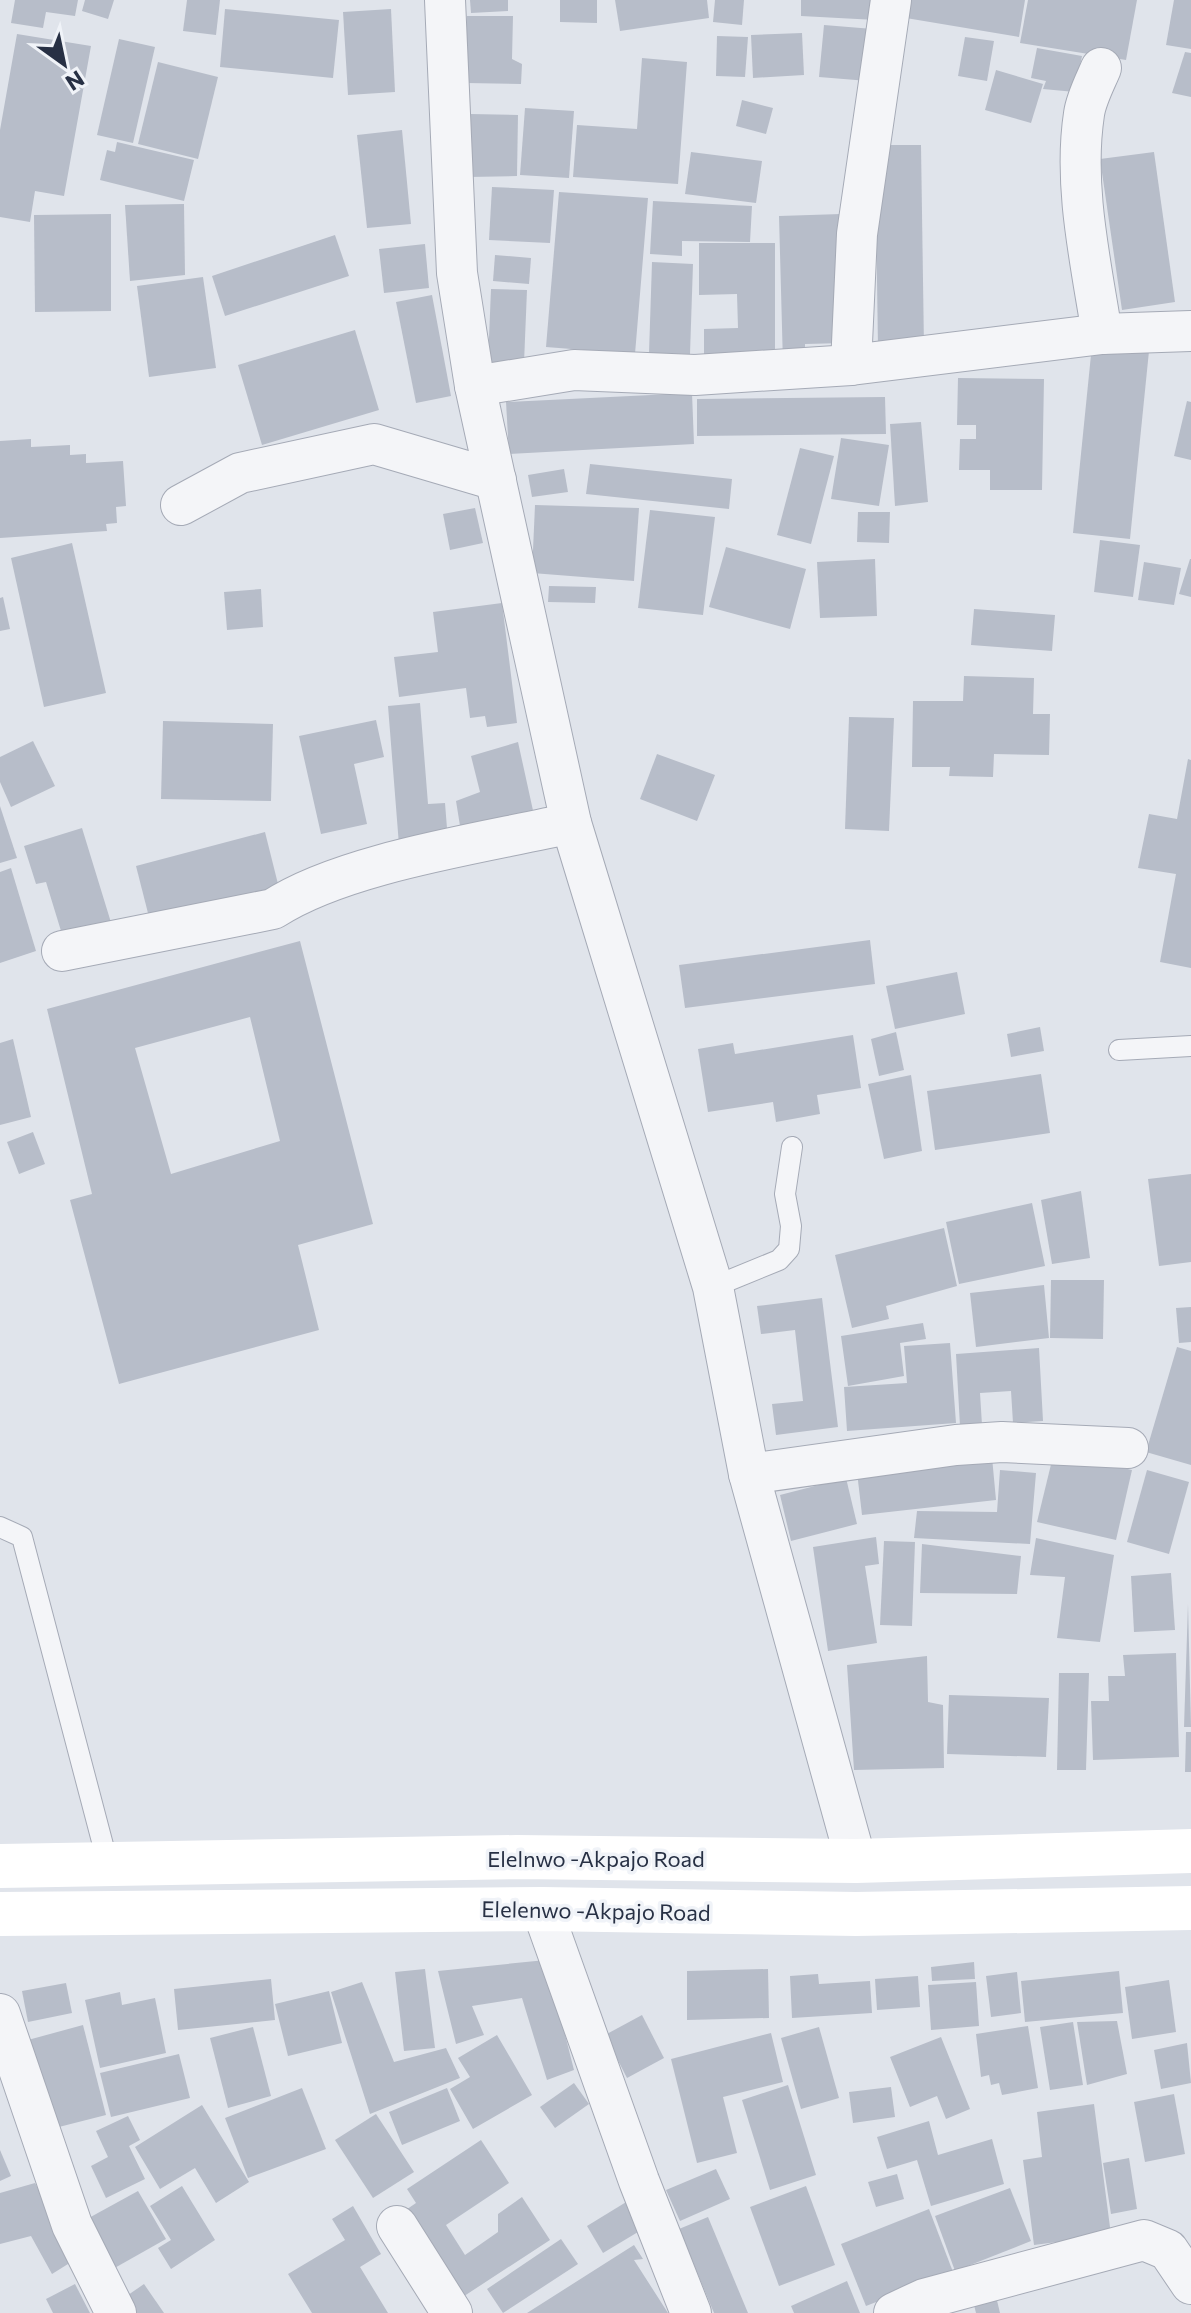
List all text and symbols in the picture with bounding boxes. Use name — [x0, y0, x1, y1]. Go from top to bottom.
north arrow — [24, 24, 104, 104]
text: N — [61, 65, 89, 97]
street label: Elelnwo -Akpajo Road — [487, 1845, 705, 1872]
street label: Elelenwo -Akpajo Road — [481, 1895, 711, 1926]

